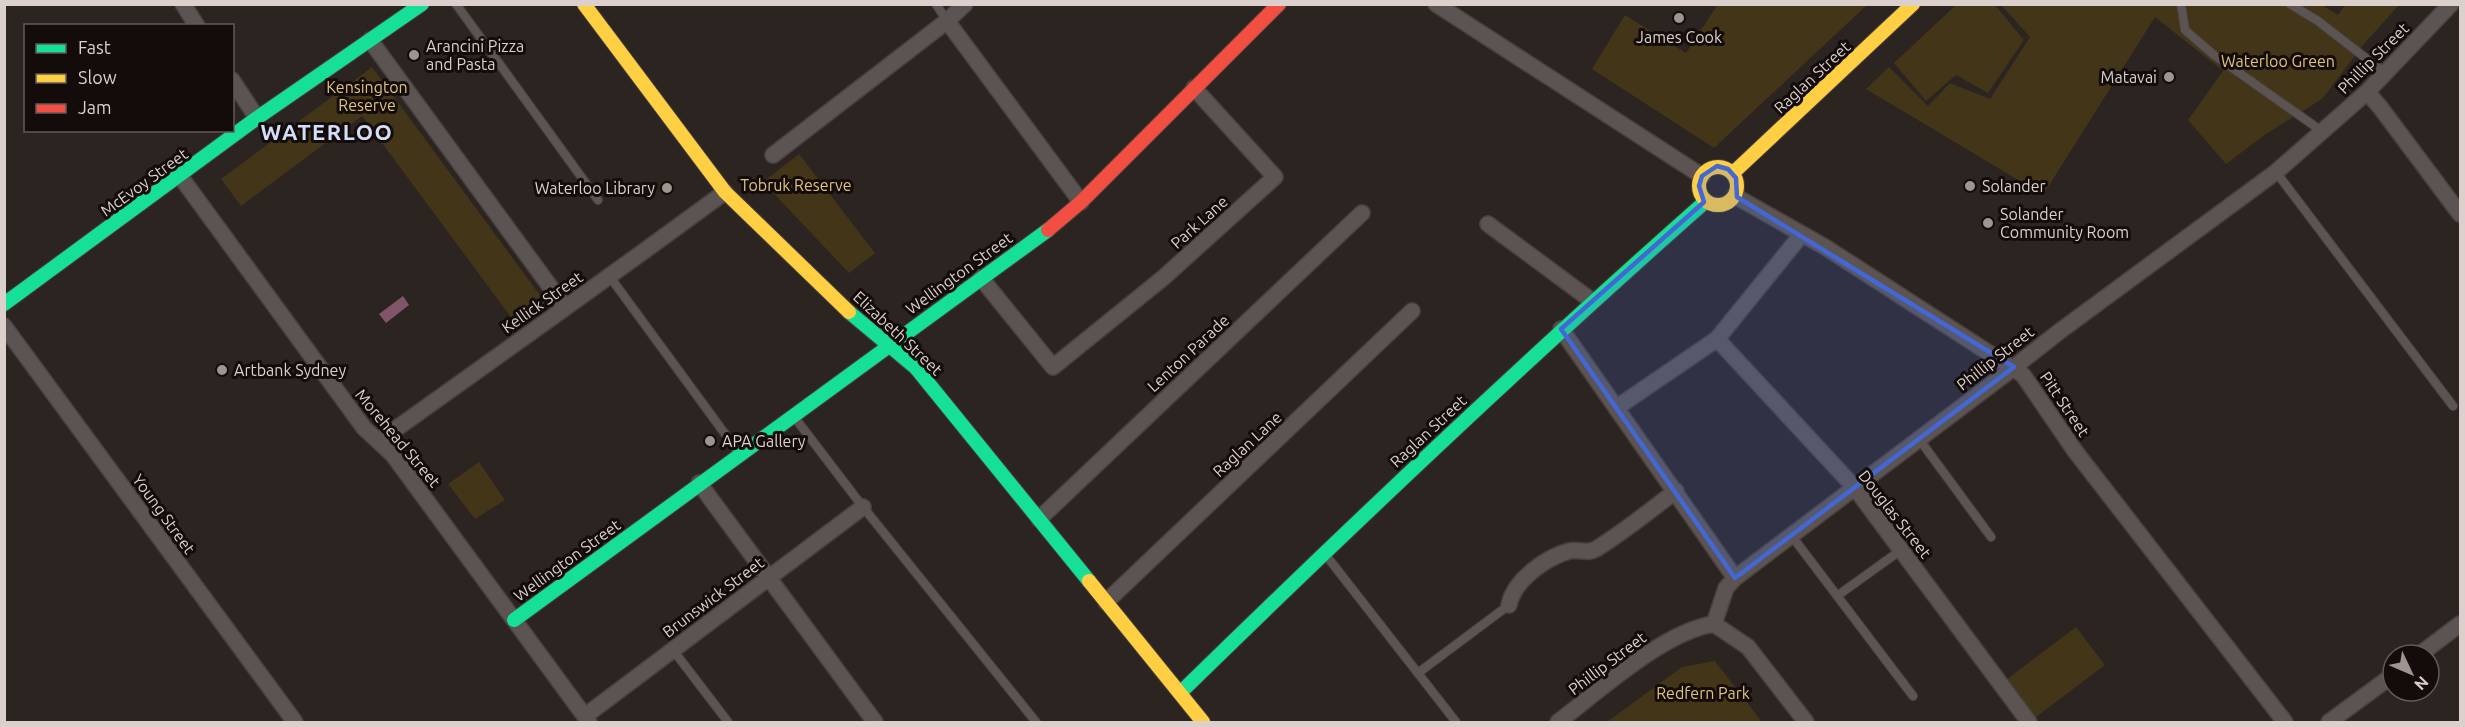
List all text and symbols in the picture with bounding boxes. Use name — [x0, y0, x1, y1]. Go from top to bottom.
marker: James Cook — [1672, 11, 1686, 25]
street label: Phillip Street — [2334, 18, 2413, 97]
legend — [24, 24, 234, 132]
place label: James Cook — [1636, 28, 1722, 46]
text: Fast — [78, 37, 111, 57]
place label: Arancini Pizza and Pasta — [426, 37, 524, 73]
street label: Raglan Street — [1770, 37, 1854, 117]
marker: Arancini Pizza and Pasta — [407, 48, 421, 62]
park label: Waterloo Green — [2221, 52, 2335, 70]
text: Slow — [78, 67, 117, 87]
place label: Matavai — [2101, 68, 2157, 86]
marker: Matavai — [2162, 70, 2176, 84]
park label: Kensington Reserve — [326, 78, 408, 114]
text: Jam — [78, 97, 112, 117]
district label: WATERLOO — [261, 119, 393, 144]
street label: McEvoy Street — [97, 144, 192, 220]
park label: Tobruk Reserve — [740, 176, 852, 194]
place label: Solander — [1982, 177, 2046, 195]
place label: Waterloo Library — [535, 179, 655, 197]
marker: Solander — [1963, 179, 1977, 193]
marker: Waterloo Library — [660, 181, 674, 195]
street label: Park Lane — [1167, 192, 1231, 252]
place label: Solander Community Room — [2000, 205, 2129, 241]
marker: Solander Community Room — [1981, 216, 1995, 230]
street label: Wellington Street — [902, 228, 1016, 318]
street label: Kellick Street — [498, 267, 586, 336]
street label: Elizabeth Street — [850, 287, 947, 379]
street label: Lenton Parade — [1144, 311, 1232, 395]
street label: Phillip Street — [1953, 322, 2038, 394]
place label: Artbank Sydney — [234, 361, 346, 379]
marker: Artbank Sydney — [215, 363, 229, 377]
street label: Pitt Street — [2037, 368, 2094, 440]
street label: Morehead Street — [352, 385, 445, 491]
street label: Raglan Street — [1386, 391, 1470, 471]
street label: Raglan Lane — [1209, 408, 1285, 480]
place label: APA Gallery — [722, 432, 806, 450]
marker: APA Gallery — [703, 434, 717, 448]
street label: Douglas Street — [1855, 466, 1935, 562]
street label: Young Street — [129, 471, 199, 558]
street label: Wellington Street — [510, 515, 624, 605]
street label: Brunswick Street — [659, 553, 768, 641]
street label: Phillip Street — [1565, 628, 1650, 698]
north arrow — [2381, 643, 2441, 703]
text: N — [2411, 673, 2432, 694]
park label: Redfern Park — [1656, 684, 1750, 702]

